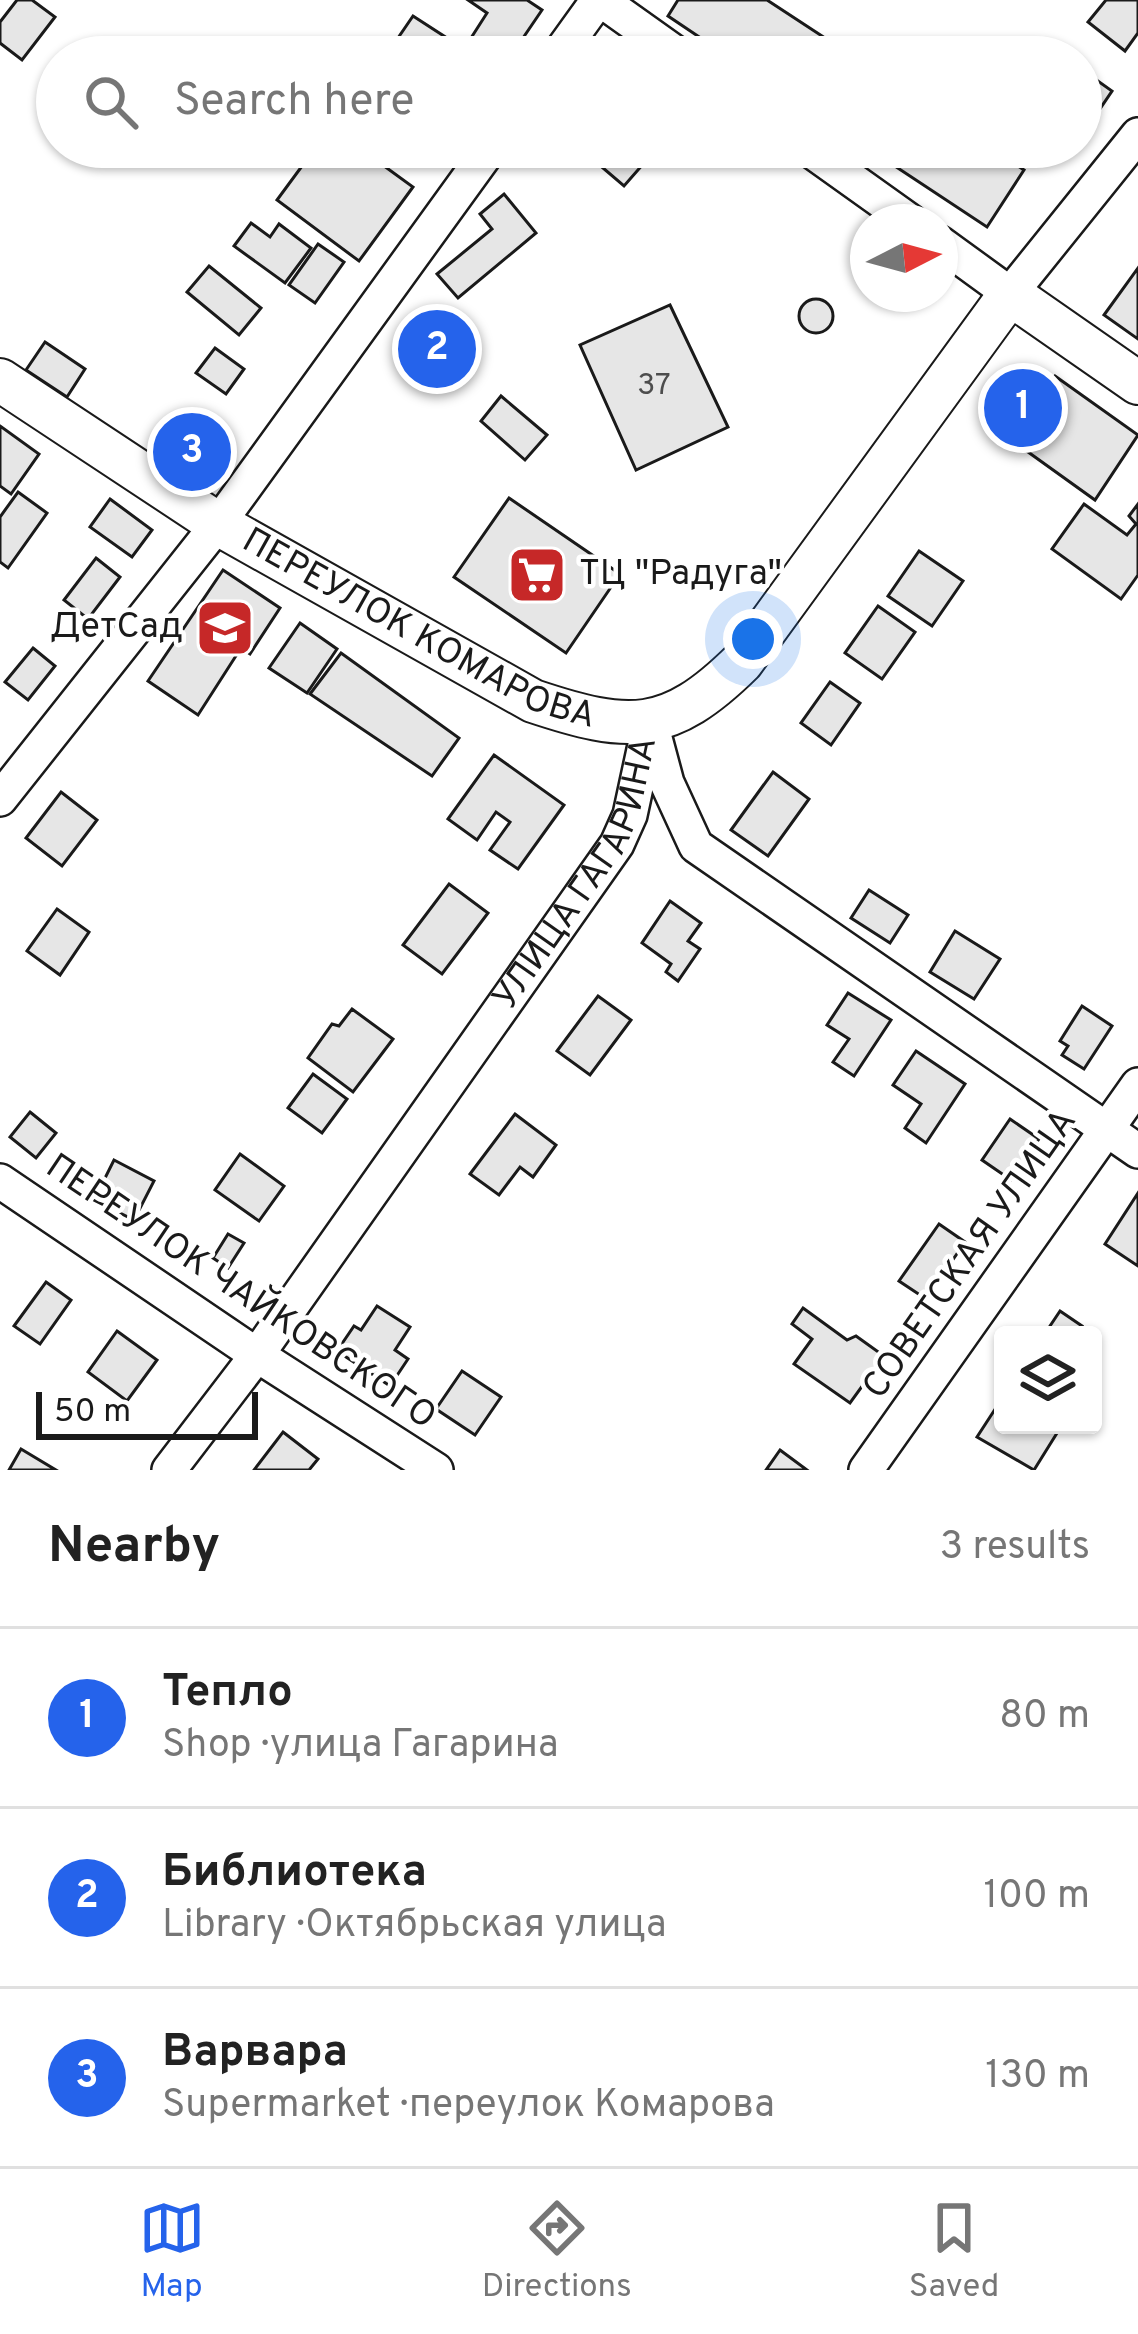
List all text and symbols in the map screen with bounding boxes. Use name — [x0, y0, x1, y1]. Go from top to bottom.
search box — [36, 36, 1102, 168]
icon: search — [78, 69, 144, 135]
text: Search here — [174, 74, 414, 131]
north arrow — [850, 204, 958, 312]
pin: 2 — [398, 304, 476, 394]
pin: 1 — [984, 363, 1062, 453]
house number: 37 — [637, 368, 671, 405]
pin: 3 — [153, 407, 231, 497]
street label: ПЕРЕУЛОК КОМАРОВА — [233, 519, 600, 741]
supermarket icon: ТЦ "Радуга" — [506, 544, 568, 606]
place label: ТЦ "Радуга" — [579, 552, 782, 598]
school or university icon: ДетСад — [194, 597, 256, 659]
place label: ДетСад — [50, 605, 183, 651]
your location — [723, 609, 783, 669]
street label: УЛИЦА ГАГАРИНА — [484, 733, 669, 1020]
street label: СОВЕТСКАЯ УЛИЦА — [854, 1101, 1088, 1409]
street label: ПЕРЕУЛОК ЧАЙКОВСКОГО — [36, 1143, 445, 1441]
map controls — [994, 1326, 1102, 1434]
button: layers — [994, 1326, 1102, 1434]
scale bar — [36, 1386, 258, 1439]
text: 50 m — [54, 1392, 131, 1434]
text: Nearby — [48, 1516, 220, 1581]
text: 3 results — [940, 1524, 1090, 1573]
text: Тепло — [162, 1665, 293, 1722]
text: 1 — [79, 1693, 95, 1742]
text: 80 m — [999, 1693, 1090, 1742]
text: Shop · улица Гагарина — [162, 1722, 558, 1771]
text: Библиотека — [162, 1845, 427, 1902]
text: 2 — [75, 1873, 99, 1922]
text: 100 m — [983, 1873, 1090, 1922]
text: Library · Октябрьская улица — [162, 1902, 667, 1951]
text: Варвара — [162, 2025, 348, 2082]
text: 3 — [75, 2053, 99, 2102]
text: 130 m — [985, 2053, 1090, 2102]
text: Supermarket · переулок Комарова — [162, 2082, 775, 2131]
tab: Map — [139, 2195, 205, 2309]
tab: Directions — [482, 2195, 632, 2309]
tab: Saved — [909, 2195, 999, 2309]

